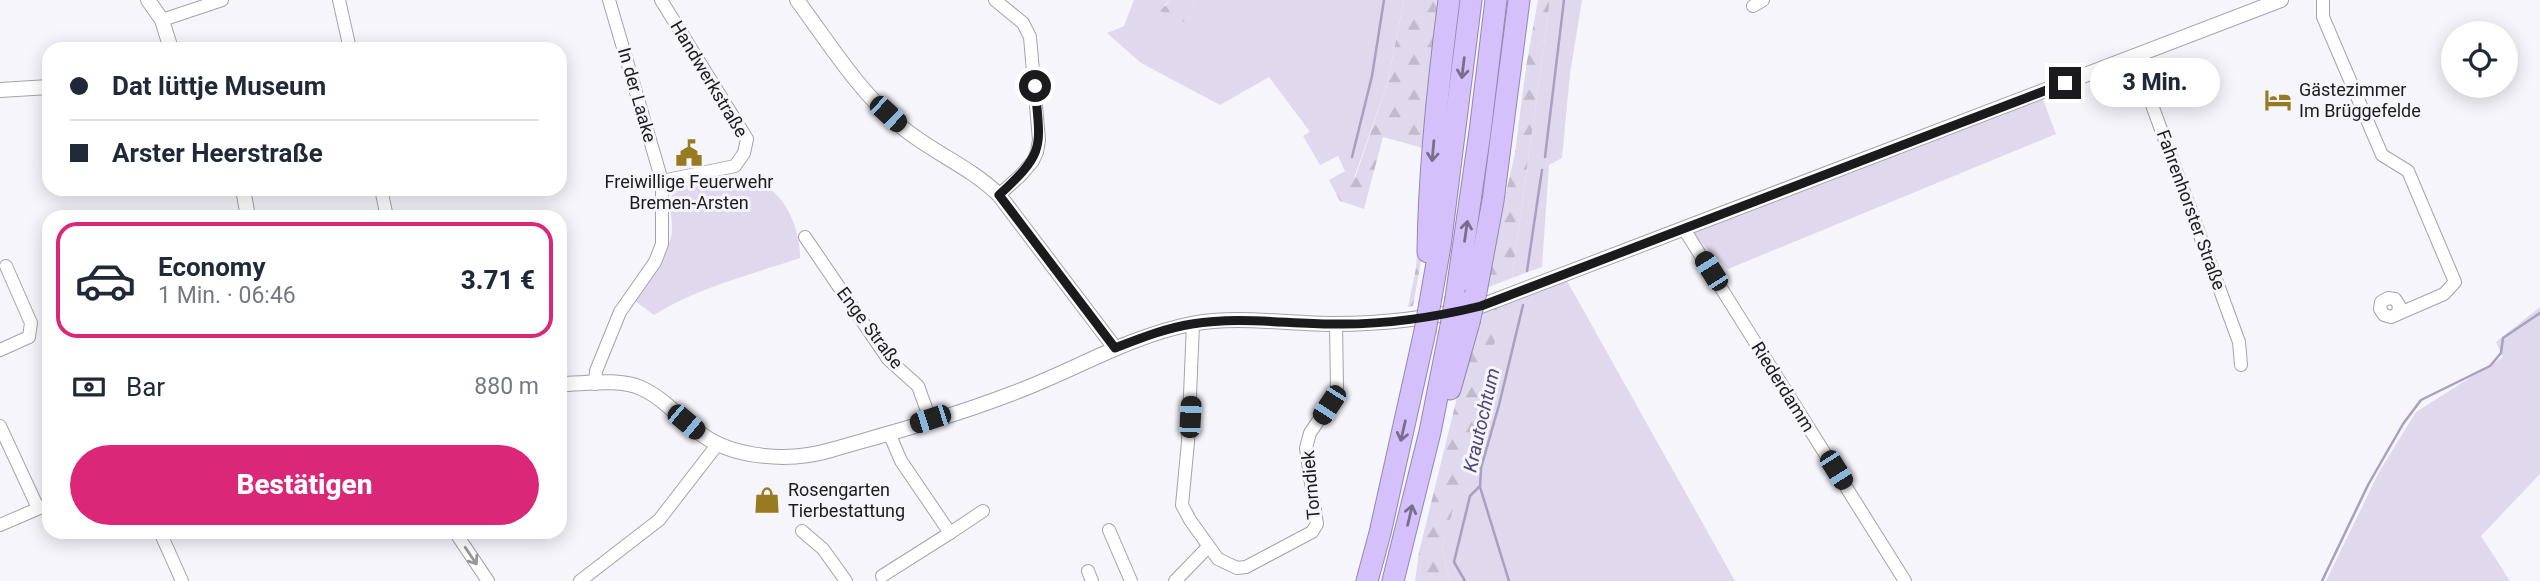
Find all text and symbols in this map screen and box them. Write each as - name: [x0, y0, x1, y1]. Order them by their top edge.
- street label: Handwerkstraße: [666, 17, 752, 141]
- map controls: [2441, 21, 2518, 98]
- button: locate: [2441, 21, 2518, 98]
- street label: In der Laake: [614, 45, 661, 145]
- one-way arrow: [1457, 56, 1470, 79]
- callout: 3 Min.: [2090, 58, 2219, 108]
- route end: [2049, 67, 2081, 99]
- text: 3 Min.: [2122, 69, 2188, 96]
- route start: [1019, 70, 1051, 102]
- text: Dat lüttje Museum: [112, 71, 326, 101]
- place label: Gästezimmer Im Brüggefelde: [2299, 79, 2421, 121]
- hotel icon: Gästezimmer Im Brüggefelde: [2263, 85, 2293, 115]
- car: [866, 92, 911, 136]
- street label: Fahrenhorster Straße: [2153, 127, 2230, 293]
- text: Arster Heerstraße: [112, 138, 323, 168]
- public building icon: Freiwillige Feuerwehr Bremen-Arsten: [674, 138, 704, 168]
- one-way arrow: [1426, 139, 1439, 162]
- place label: Freiwillige Feuerwehr Bremen-Arsten: [605, 171, 773, 213]
- one-way arrow: [1460, 220, 1473, 243]
- car: [1691, 248, 1732, 294]
- icon: car: [74, 249, 137, 312]
- text: Economy: [158, 252, 265, 282]
- text: 3.71 €: [461, 265, 535, 295]
- text: 1 Min. · 06:46: [158, 282, 296, 309]
- street label: Enge Straße: [833, 283, 908, 373]
- street label: Riederdamm: [1747, 338, 1819, 436]
- water label: Krautochtum: [1458, 366, 1505, 474]
- icon: cash: [70, 368, 108, 406]
- text: Bar: [126, 372, 165, 402]
- text: 880 m: [474, 373, 539, 400]
- car: [1309, 382, 1350, 428]
- car: [1179, 395, 1202, 439]
- car: [664, 400, 709, 444]
- car: [907, 403, 954, 435]
- one-way arrow: [1395, 419, 1409, 442]
- button: Bestätigen: [70, 445, 539, 525]
- car: [1816, 447, 1857, 493]
- street label: Torndiek: [1297, 449, 1324, 521]
- place label: Rosengarten Tierbestattung: [788, 479, 905, 521]
- shop icon: Rosengarten Tierbestattung: [752, 485, 782, 515]
- one-way arrow: [1404, 504, 1417, 527]
- one-way arrow: [464, 546, 478, 566]

